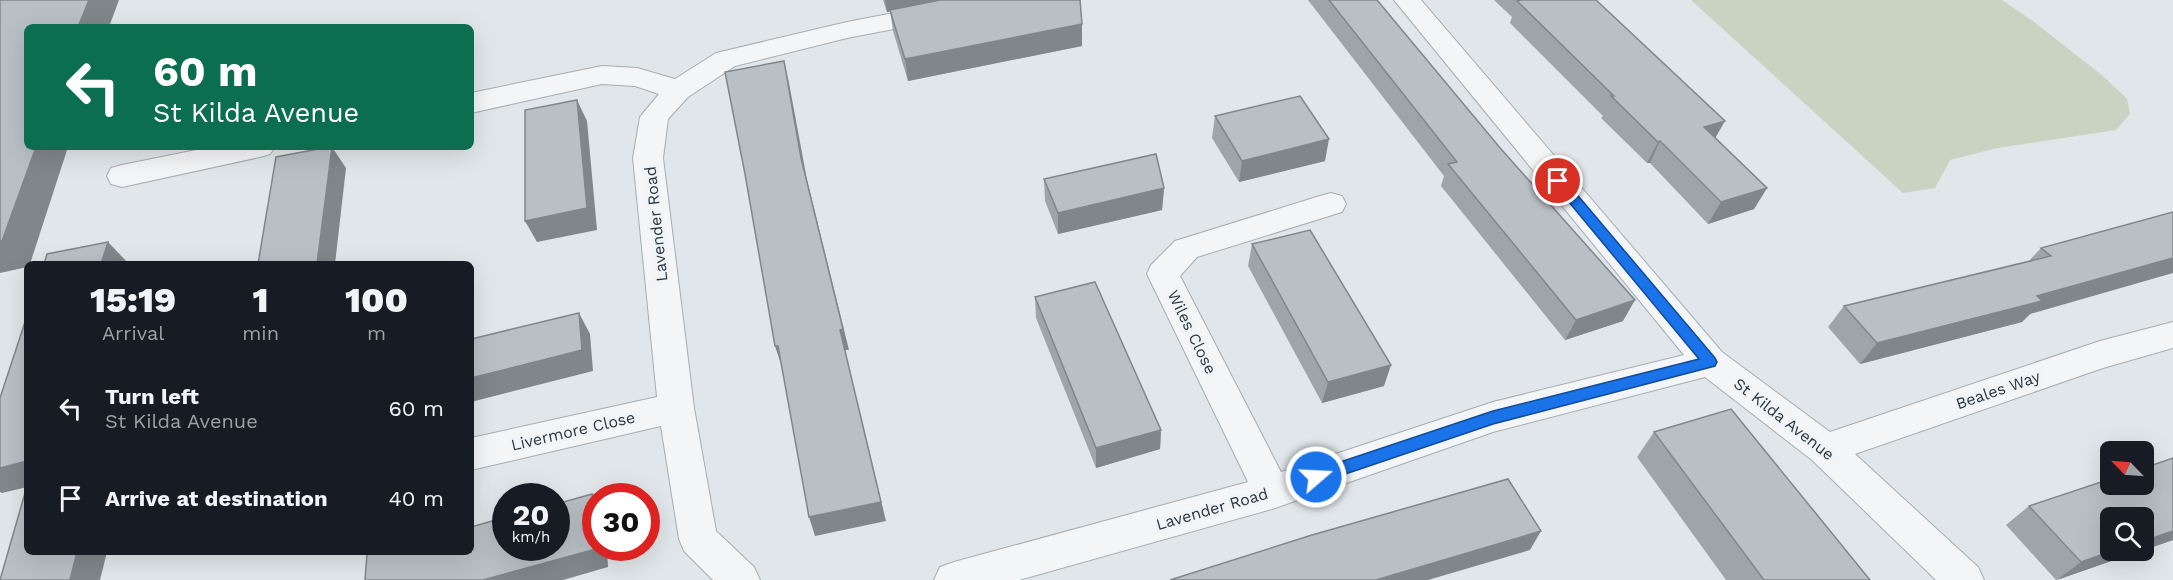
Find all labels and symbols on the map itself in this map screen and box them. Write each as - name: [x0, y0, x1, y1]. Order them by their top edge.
- pin: [1532, 155, 1583, 206]
- street label: Lavender Road: [641, 165, 671, 283]
- street label: Wiles Close: [1164, 287, 1220, 377]
- street label: Beales Way: [1953, 366, 2043, 413]
- street label: St Kilda Avenue: [1730, 374, 1838, 464]
- street label: Livermore Close: [509, 407, 637, 455]
- north arrow: [2100, 441, 2154, 495]
- position arrow: [1284, 445, 1348, 509]
- speed limit sign: 30: [582, 483, 660, 561]
- street label: Lavender Road: [1154, 484, 1270, 534]

